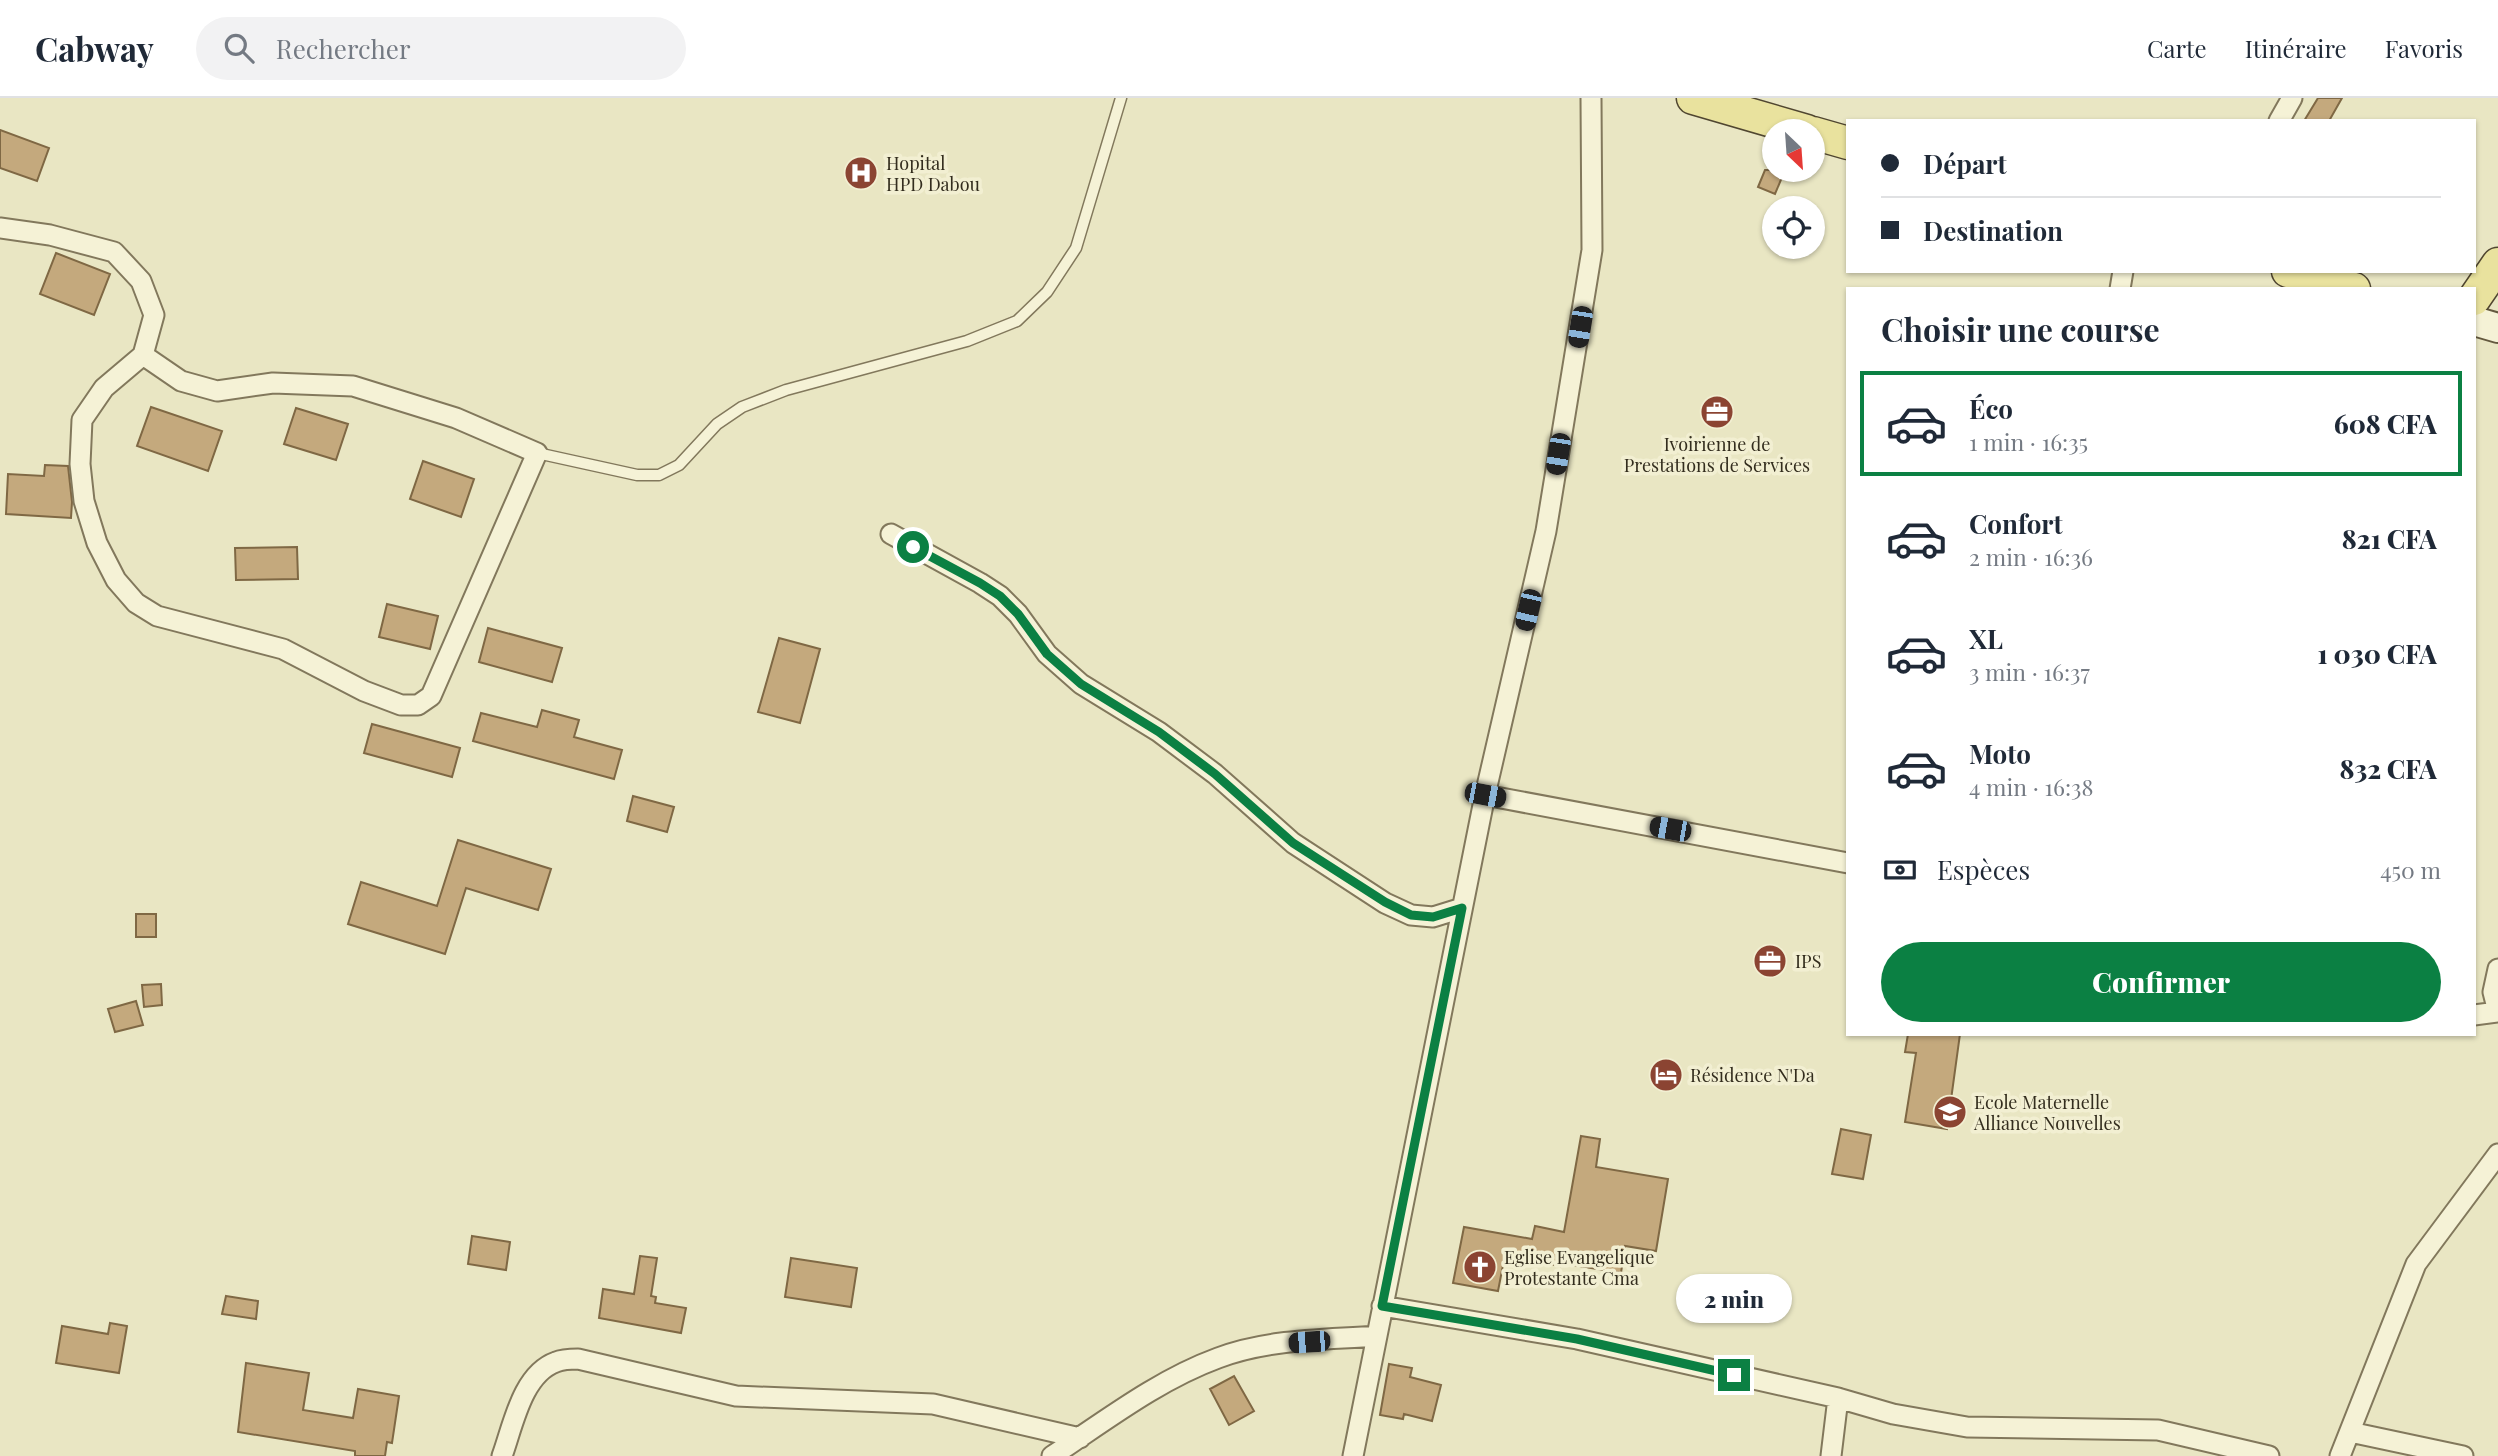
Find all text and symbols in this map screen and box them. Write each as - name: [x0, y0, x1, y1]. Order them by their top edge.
- search box: [196, 17, 686, 80]
- text: Cabway: [35, 26, 154, 70]
- icon: search: [220, 29, 258, 67]
- text: Rechercher: [276, 31, 411, 66]
- text: Carte: [2147, 32, 2207, 64]
- text: Itinéraire: [2245, 32, 2347, 64]
- text: Favoris: [2385, 32, 2463, 64]
- north arrow: [1762, 119, 1825, 182]
- map controls: [1762, 119, 1825, 259]
- text: Départ: [1923, 146, 2007, 181]
- place label: Hopital HPD Dabou: [886, 151, 981, 196]
- hospital icon: Hopital HPD Dabou: [842, 154, 880, 192]
- button: locate: [1762, 196, 1825, 259]
- text: Destination: [1923, 213, 2063, 248]
- car: [1567, 305, 1594, 349]
- text: Choisir une course: [1881, 307, 2160, 350]
- text: Éco: [1969, 391, 2013, 426]
- icon: car: [1885, 392, 1948, 455]
- office icon: Ivoirienne de Prestations de Services: [1698, 393, 1736, 431]
- text: 608 CFA: [2334, 406, 2437, 441]
- text: 1 min · 16:35: [1969, 426, 2088, 457]
- car: [1545, 432, 1572, 476]
- place label: Ivoirienne de Prestations de Services: [1624, 432, 1810, 477]
- text: Confort: [1969, 506, 2063, 541]
- icon: car: [1885, 507, 1948, 570]
- text: 821 CFA: [2342, 521, 2437, 556]
- route start: [897, 531, 929, 563]
- text: 2 min · 16:36: [1969, 541, 2093, 572]
- car: [1514, 587, 1543, 633]
- text: XL: [1969, 621, 2003, 656]
- icon: car: [1885, 622, 1948, 685]
- text: 1 030 CFA: [2317, 636, 2437, 671]
- text: 3 min · 16:37: [1969, 656, 2090, 687]
- text: Moto: [1969, 736, 2031, 771]
- icon: car: [1885, 737, 1948, 800]
- text: 832 CFA: [2340, 751, 2437, 786]
- text: 4 min · 16:38: [1969, 771, 2093, 802]
- car: [1463, 781, 1508, 809]
- car: [1648, 815, 1693, 843]
- icon: cash: [1881, 851, 1919, 889]
- text: Espèces: [1937, 852, 2030, 887]
- text: 450 m: [2380, 854, 2441, 885]
- office icon: IPS: [1751, 942, 1789, 980]
- button: Confirmer: [1881, 942, 2441, 1022]
- place label: IPS: [1795, 949, 1821, 973]
- hotel icon: Résidence N'Da: [1647, 1056, 1685, 1094]
- place label: Résidence N'Da: [1690, 1063, 1815, 1087]
- place label: Ecole Maternelle Alliance Nouvelles: [1973, 1090, 2121, 1135]
- school or university icon: Ecole Maternelle Alliance Nouvelles: [1931, 1093, 1969, 1131]
- place label: Eglise Evangelique Protestante Cma: [1504, 1245, 1654, 1290]
- church icon: Eglise Evangelique Protestante Cma: [1461, 1248, 1499, 1286]
- callout: 2 min: [1676, 1274, 1792, 1322]
- text: 2 min: [1704, 1283, 1764, 1314]
- car: [1288, 1330, 1331, 1354]
- route end: [1718, 1359, 1750, 1391]

